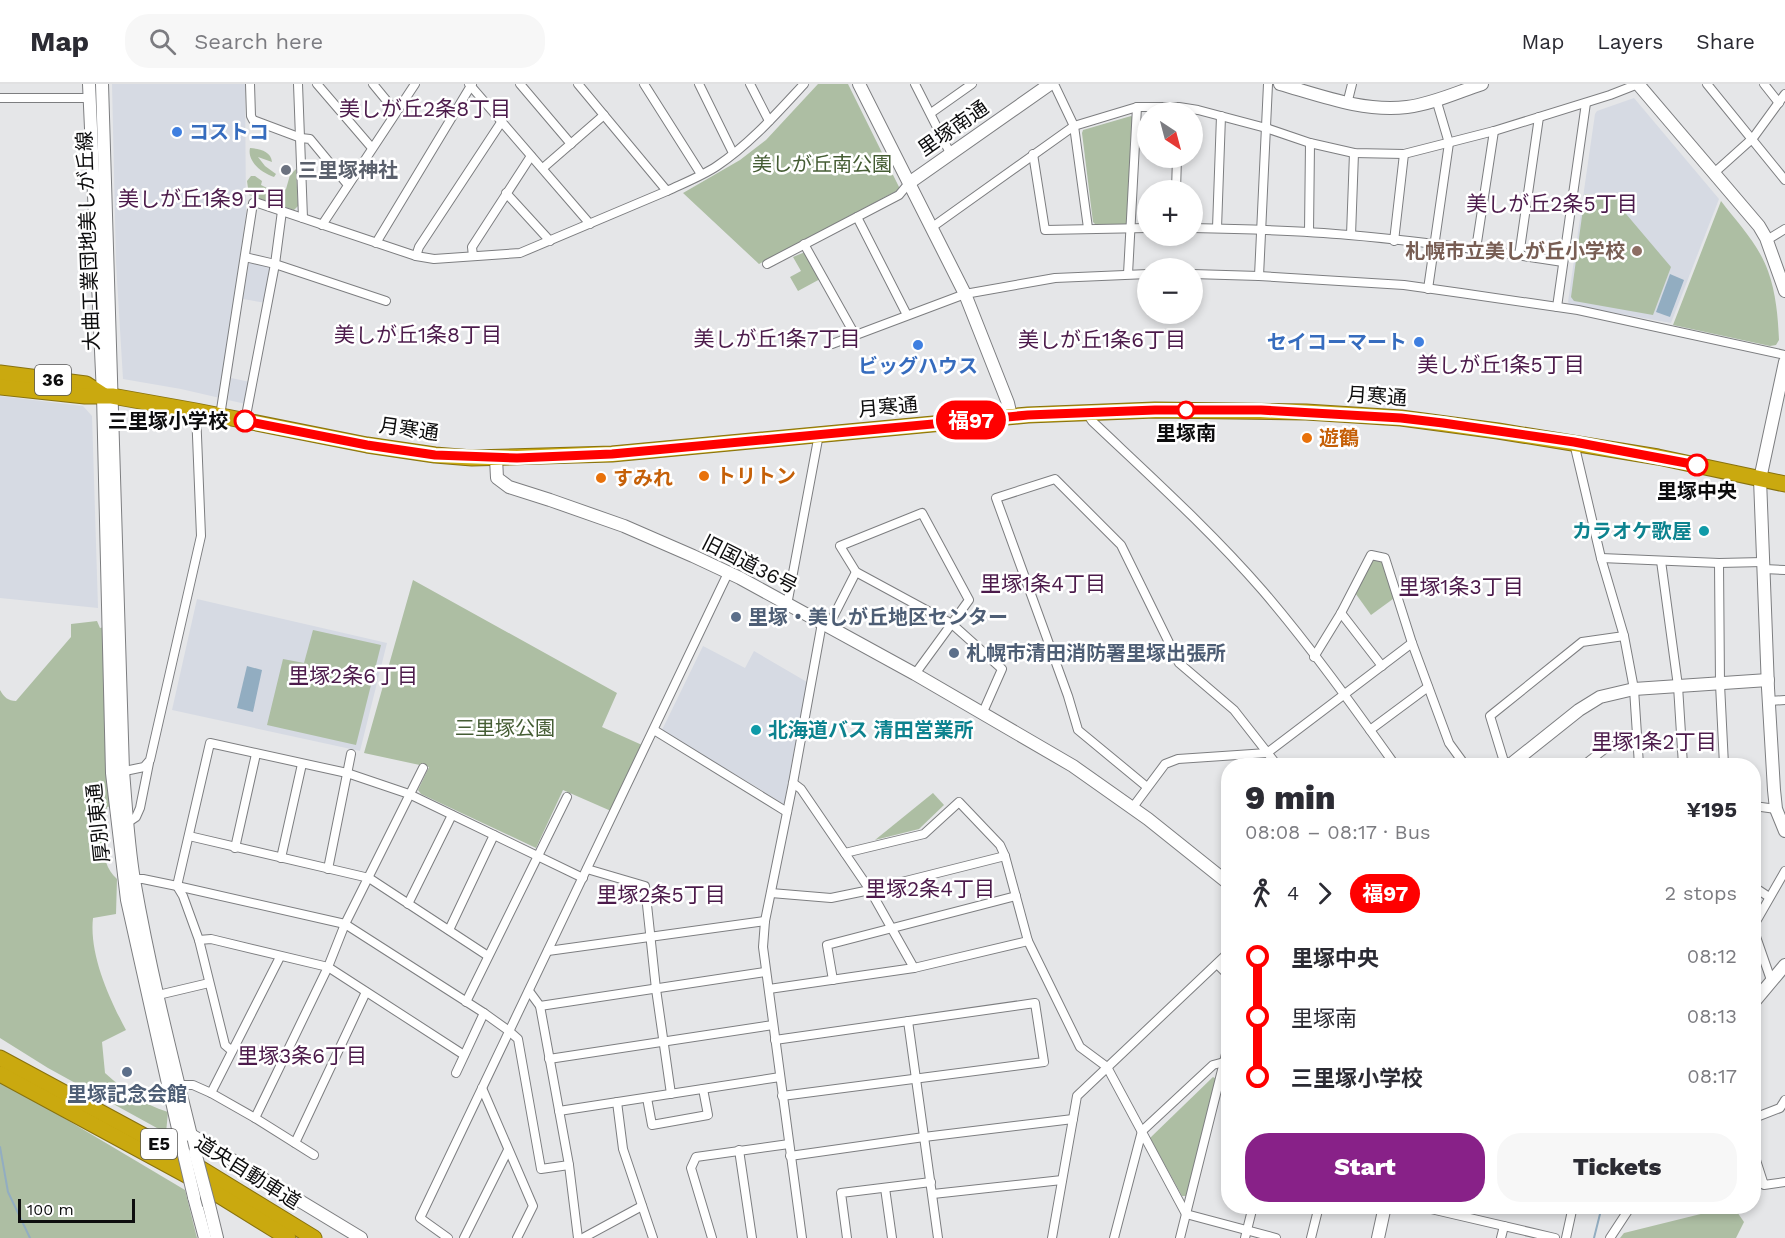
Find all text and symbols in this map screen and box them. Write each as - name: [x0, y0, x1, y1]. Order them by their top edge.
- search box: [125, 14, 545, 68]
- text: Map: [30, 25, 89, 58]
- icon: search: [146, 25, 179, 58]
- text: Search here: [194, 29, 323, 54]
- text: Map: [1521, 29, 1564, 54]
- text: Layers: [1597, 29, 1663, 54]
- text: Share: [1696, 29, 1755, 54]
- street label: 里塚南通: [913, 95, 993, 161]
- district label: 美しが丘2条8丁目: [339, 96, 511, 121]
- north arrow: [1137, 102, 1203, 168]
- map controls: [1137, 102, 1203, 324]
- place label: コストコ: [189, 120, 269, 144]
- marker: コストコ: [170, 125, 184, 139]
- street label: 大曲工業団地美しが丘線: [72, 131, 104, 351]
- park label: 美しが丘南公園: [752, 152, 892, 176]
- place label: 三里塚神社: [298, 158, 398, 182]
- marker: 三里塚神社: [279, 163, 293, 177]
- button: +: [1137, 180, 1203, 246]
- district label: 美しが丘1条9丁目: [118, 186, 286, 211]
- district label: 美しが丘2条5丁目: [1466, 191, 1638, 216]
- place label: 札幌市立美しが丘小学校: [1405, 239, 1625, 263]
- marker: 札幌市立美しが丘小学校: [1630, 244, 1644, 258]
- button: −: [1137, 258, 1203, 324]
- district label: 美しが丘1条8丁目: [334, 322, 502, 347]
- district label: 美しが丘1条7丁目: [694, 326, 860, 351]
- district label: 美しが丘1条6丁目: [1018, 327, 1186, 352]
- place label: セイコーマート: [1267, 330, 1407, 354]
- marker: セイコーマート: [1412, 335, 1426, 349]
- marker: ビッグハウス: [911, 338, 925, 352]
- district label: 美しが丘1条5丁目: [1417, 352, 1585, 377]
- place label: ビッグハウス: [858, 354, 978, 378]
- road number: 36: [35, 365, 71, 395]
- street label: 月寒通: [1346, 382, 1408, 410]
- street label: 月寒通: [857, 392, 919, 422]
- line badge: 福97: [936, 400, 1006, 440]
- marker: 里塚南: [1177, 401, 1195, 419]
- text: 福97: [948, 408, 994, 433]
- place label: 三里塚小学校: [108, 409, 228, 433]
- marker: 三里塚小学校: [234, 410, 256, 432]
- street label: 月寒通: [378, 413, 440, 445]
- place label: 里塚南: [1156, 421, 1216, 445]
- place label: 遊鶴: [1319, 426, 1359, 450]
- marker: 遊鶴: [1300, 431, 1314, 445]
- marker: 里塚中央: [1686, 454, 1708, 476]
- place label: トリトン: [716, 464, 796, 488]
- place label: すみれ: [613, 466, 673, 490]
- marker: トリトン: [697, 469, 711, 483]
- marker: すみれ: [594, 471, 608, 485]
- place label: 里塚中央: [1657, 479, 1737, 503]
- place label: カラオケ歌屋: [1572, 519, 1692, 543]
- marker: カラオケ歌屋: [1697, 524, 1711, 538]
- street label: 旧国道36号: [698, 530, 802, 598]
- district label: 里塚1条4丁目: [980, 571, 1106, 596]
- district label: 里塚1条3丁目: [1398, 574, 1524, 599]
- place label: 里塚・美しが丘地区センター: [748, 605, 1008, 629]
- marker: 里塚・美しが丘地区センター: [729, 610, 743, 624]
- place label: 札幌市清田消防署里塚出張所: [966, 641, 1226, 665]
- marker: 札幌市清田消防署里塚出張所: [947, 646, 961, 660]
- district label: 里塚2条6丁目: [288, 663, 418, 688]
- park label: 三里塚公園: [455, 716, 555, 740]
- place label: 北海道バス 清田営業所: [768, 718, 974, 742]
- marker: 北海道バス 清田営業所: [749, 723, 763, 737]
- district label: 里塚1条2丁目: [1591, 729, 1717, 754]
- text: 9 min: [1245, 778, 1335, 817]
- street label: 厚別東通: [82, 782, 114, 864]
- text: ¥195: [1687, 797, 1737, 822]
- text: 08:08 – 08:17 · Bus: [1245, 820, 1431, 844]
- district label: 里塚2条4丁目: [865, 876, 995, 901]
- icon: walk: [1245, 877, 1278, 910]
- icon: forward: [1308, 877, 1341, 910]
- text: 4: [1287, 881, 1299, 905]
- text: 福97: [1362, 881, 1408, 906]
- text: 2 stops: [1665, 881, 1737, 905]
- district label: 里塚2条5丁目: [596, 882, 726, 907]
- text: 08:12: [1687, 944, 1737, 968]
- text: 里塚中央: [1291, 946, 1379, 971]
- text: 08:13: [1687, 1004, 1737, 1028]
- text: 里塚南: [1291, 1006, 1357, 1031]
- district label: 里塚3条6丁目: [237, 1043, 367, 1068]
- text: 08:17: [1687, 1064, 1737, 1088]
- marker: 里塚記念会館: [120, 1065, 134, 1079]
- text: 三里塚小学校: [1291, 1066, 1423, 1091]
- place label: 里塚記念会館: [67, 1082, 187, 1106]
- road number: E5: [141, 1129, 177, 1159]
- street label: 道央自動車道: [191, 1130, 305, 1214]
- button: Start: [1245, 1133, 1485, 1202]
- button: Tickets: [1497, 1133, 1737, 1202]
- scale bar: [18, 1196, 135, 1224]
- text: 100 m: [27, 1200, 74, 1219]

